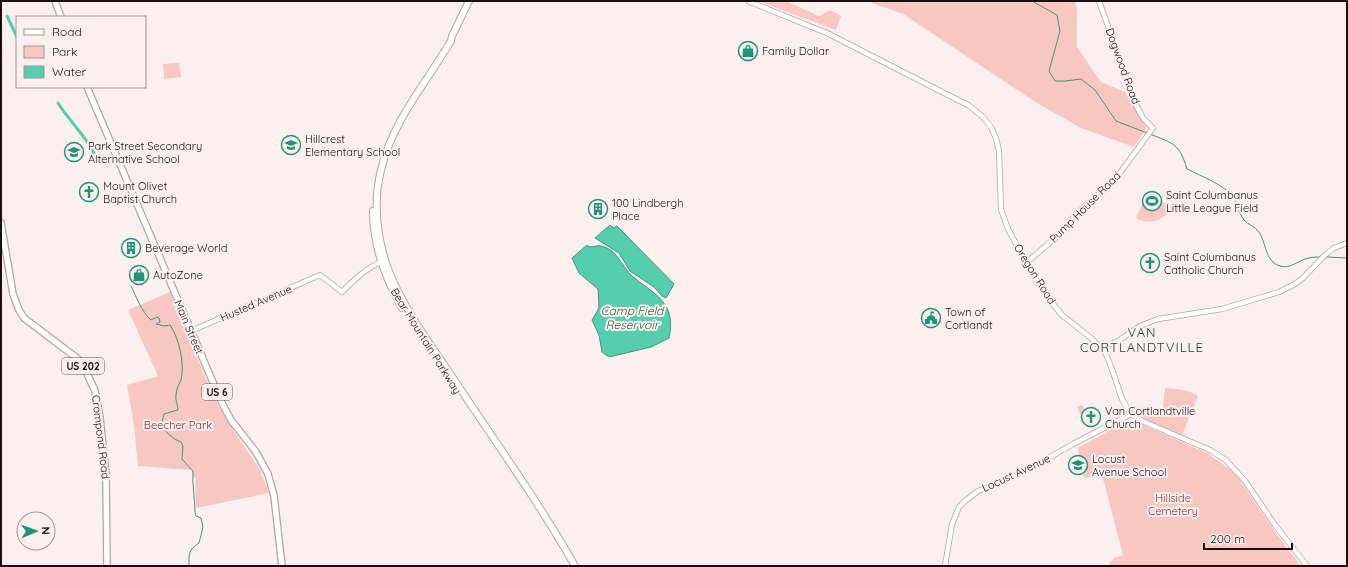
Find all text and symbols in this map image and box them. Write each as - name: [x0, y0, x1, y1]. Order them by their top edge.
- legend: [16, 16, 146, 88]
- text: Road: [52, 24, 82, 39]
- street label: Dogwood Road: [1103, 26, 1143, 106]
- shop icon: Family Dollar: [737, 40, 759, 62]
- text: Park: [52, 44, 77, 59]
- place label: Family Dollar: [762, 44, 830, 58]
- text: Water: [52, 64, 87, 79]
- place label: Hillcrest Elementary School: [305, 132, 400, 159]
- school or university icon: Hillcrest Elementary School: [280, 134, 302, 156]
- place label: Park Street Secondary Alternative School: [88, 139, 202, 166]
- school or university icon: Park Street Secondary Alternative School: [63, 141, 85, 163]
- street label: Pump House Road: [1046, 168, 1124, 246]
- place label: Mount Olivet Baptist Church: [103, 179, 177, 206]
- church icon: Mount Olivet Baptist Church: [78, 181, 100, 203]
- place label: Saint Columbanus Little League Field: [1166, 188, 1258, 215]
- sports icon: Saint Columbanus Little League Field: [1141, 190, 1163, 212]
- place label: 100 Lindbergh Place: [612, 196, 683, 223]
- building icon: 100 Lindbergh Place: [587, 198, 609, 220]
- building icon: Beverage World: [120, 237, 142, 259]
- place label: Beverage World: [145, 241, 227, 255]
- street label: Oregon Road: [1011, 241, 1059, 307]
- place label: Saint Columbanus Catholic Church: [1164, 250, 1256, 277]
- church icon: Saint Columbanus Catholic Church: [1139, 252, 1161, 274]
- shop icon: AutoZone: [128, 264, 150, 286]
- place label: AutoZone: [153, 268, 203, 282]
- street label: Husted Avenue: [218, 282, 294, 324]
- street label: Bear Mountain Parkway: [388, 285, 464, 397]
- street label: Main Street: [171, 298, 207, 356]
- water label: Camp Field Reservoir: [601, 303, 665, 332]
- place label: Town of Cortlandt: [945, 305, 993, 332]
- public building icon: Town of Cortlandt: [920, 307, 942, 329]
- district label: VAN CORTLANDTVILLE: [1080, 324, 1204, 355]
- road number: US 202: [62, 358, 104, 374]
- road number: US 6: [202, 384, 232, 400]
- street label: Crompond Road: [89, 394, 113, 480]
- place label: Van Cortlandtville Church: [1105, 404, 1195, 431]
- church icon: Van Cortlandtville Church: [1080, 406, 1102, 428]
- park label: Beecher Park: [144, 418, 212, 432]
- street label: Locust Avenue: [980, 451, 1052, 495]
- place label: Locust Avenue School: [1092, 452, 1167, 479]
- school or university icon: Locust Avenue School: [1067, 454, 1089, 476]
- park label: Hillside Cemetery: [1148, 491, 1198, 518]
- north arrow: [16, 511, 56, 551]
- scale bar: [1204, 525, 1292, 551]
- text: N: [39, 526, 53, 535]
- text: 200 m: [1210, 531, 1245, 546]

